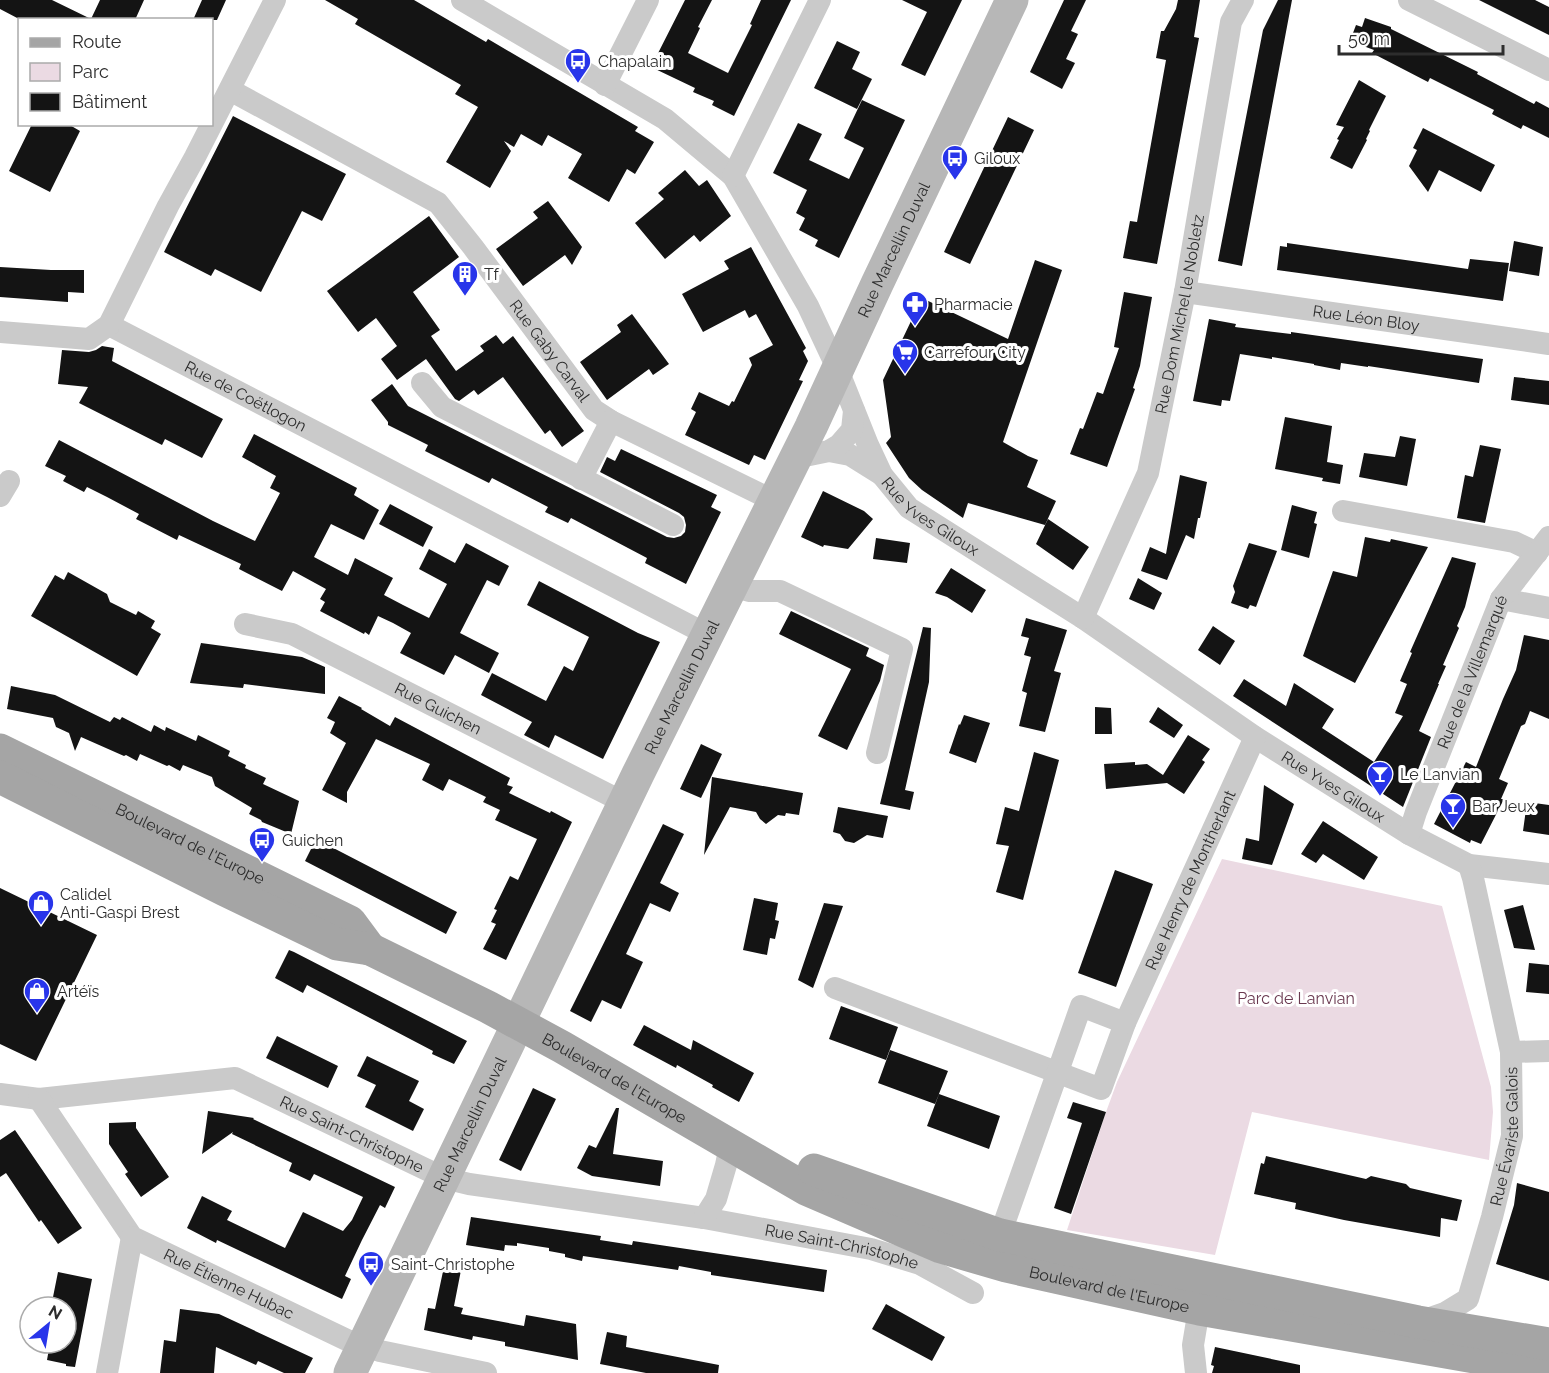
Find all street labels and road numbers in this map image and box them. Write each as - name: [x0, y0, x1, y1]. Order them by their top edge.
- street label: Rue Marcellin Duval: [853, 178, 934, 320]
- street label: Rue Dom Michel le Nobletz: [1151, 213, 1208, 415]
- street label: Rue Gaby Carval: [506, 296, 594, 406]
- street label: Rue Léon Bloy: [1311, 301, 1421, 335]
- street label: Rue de Coëtlogon: [182, 356, 310, 435]
- street label: Rue Yves Giloux: [878, 473, 982, 559]
- street label: Rue de la Villemarqué: [1433, 592, 1511, 751]
- street label: Rue Marcellin Duval: [640, 616, 723, 757]
- street label: Rue Guichen: [392, 678, 485, 738]
- street label: Rue Yves Giloux: [1278, 747, 1389, 826]
- street label: Rue Henry de Montherlant: [1141, 786, 1239, 973]
- street label: Boulevard de l'Europe: [113, 799, 268, 888]
- street label: Boulevard de l'Europe: [539, 1029, 690, 1127]
- street label: Rue Marcellin Duval: [429, 1053, 510, 1195]
- street label: Rue Évariste Galois: [1486, 1066, 1522, 1208]
- street label: Rue Saint-Christophe: [277, 1091, 427, 1176]
- street label: Rue Saint-Christophe: [763, 1220, 921, 1273]
- street label: Rue Étienne Hubac: [161, 1244, 297, 1323]
- street label: Boulevard de l'Europe: [1027, 1262, 1191, 1316]

